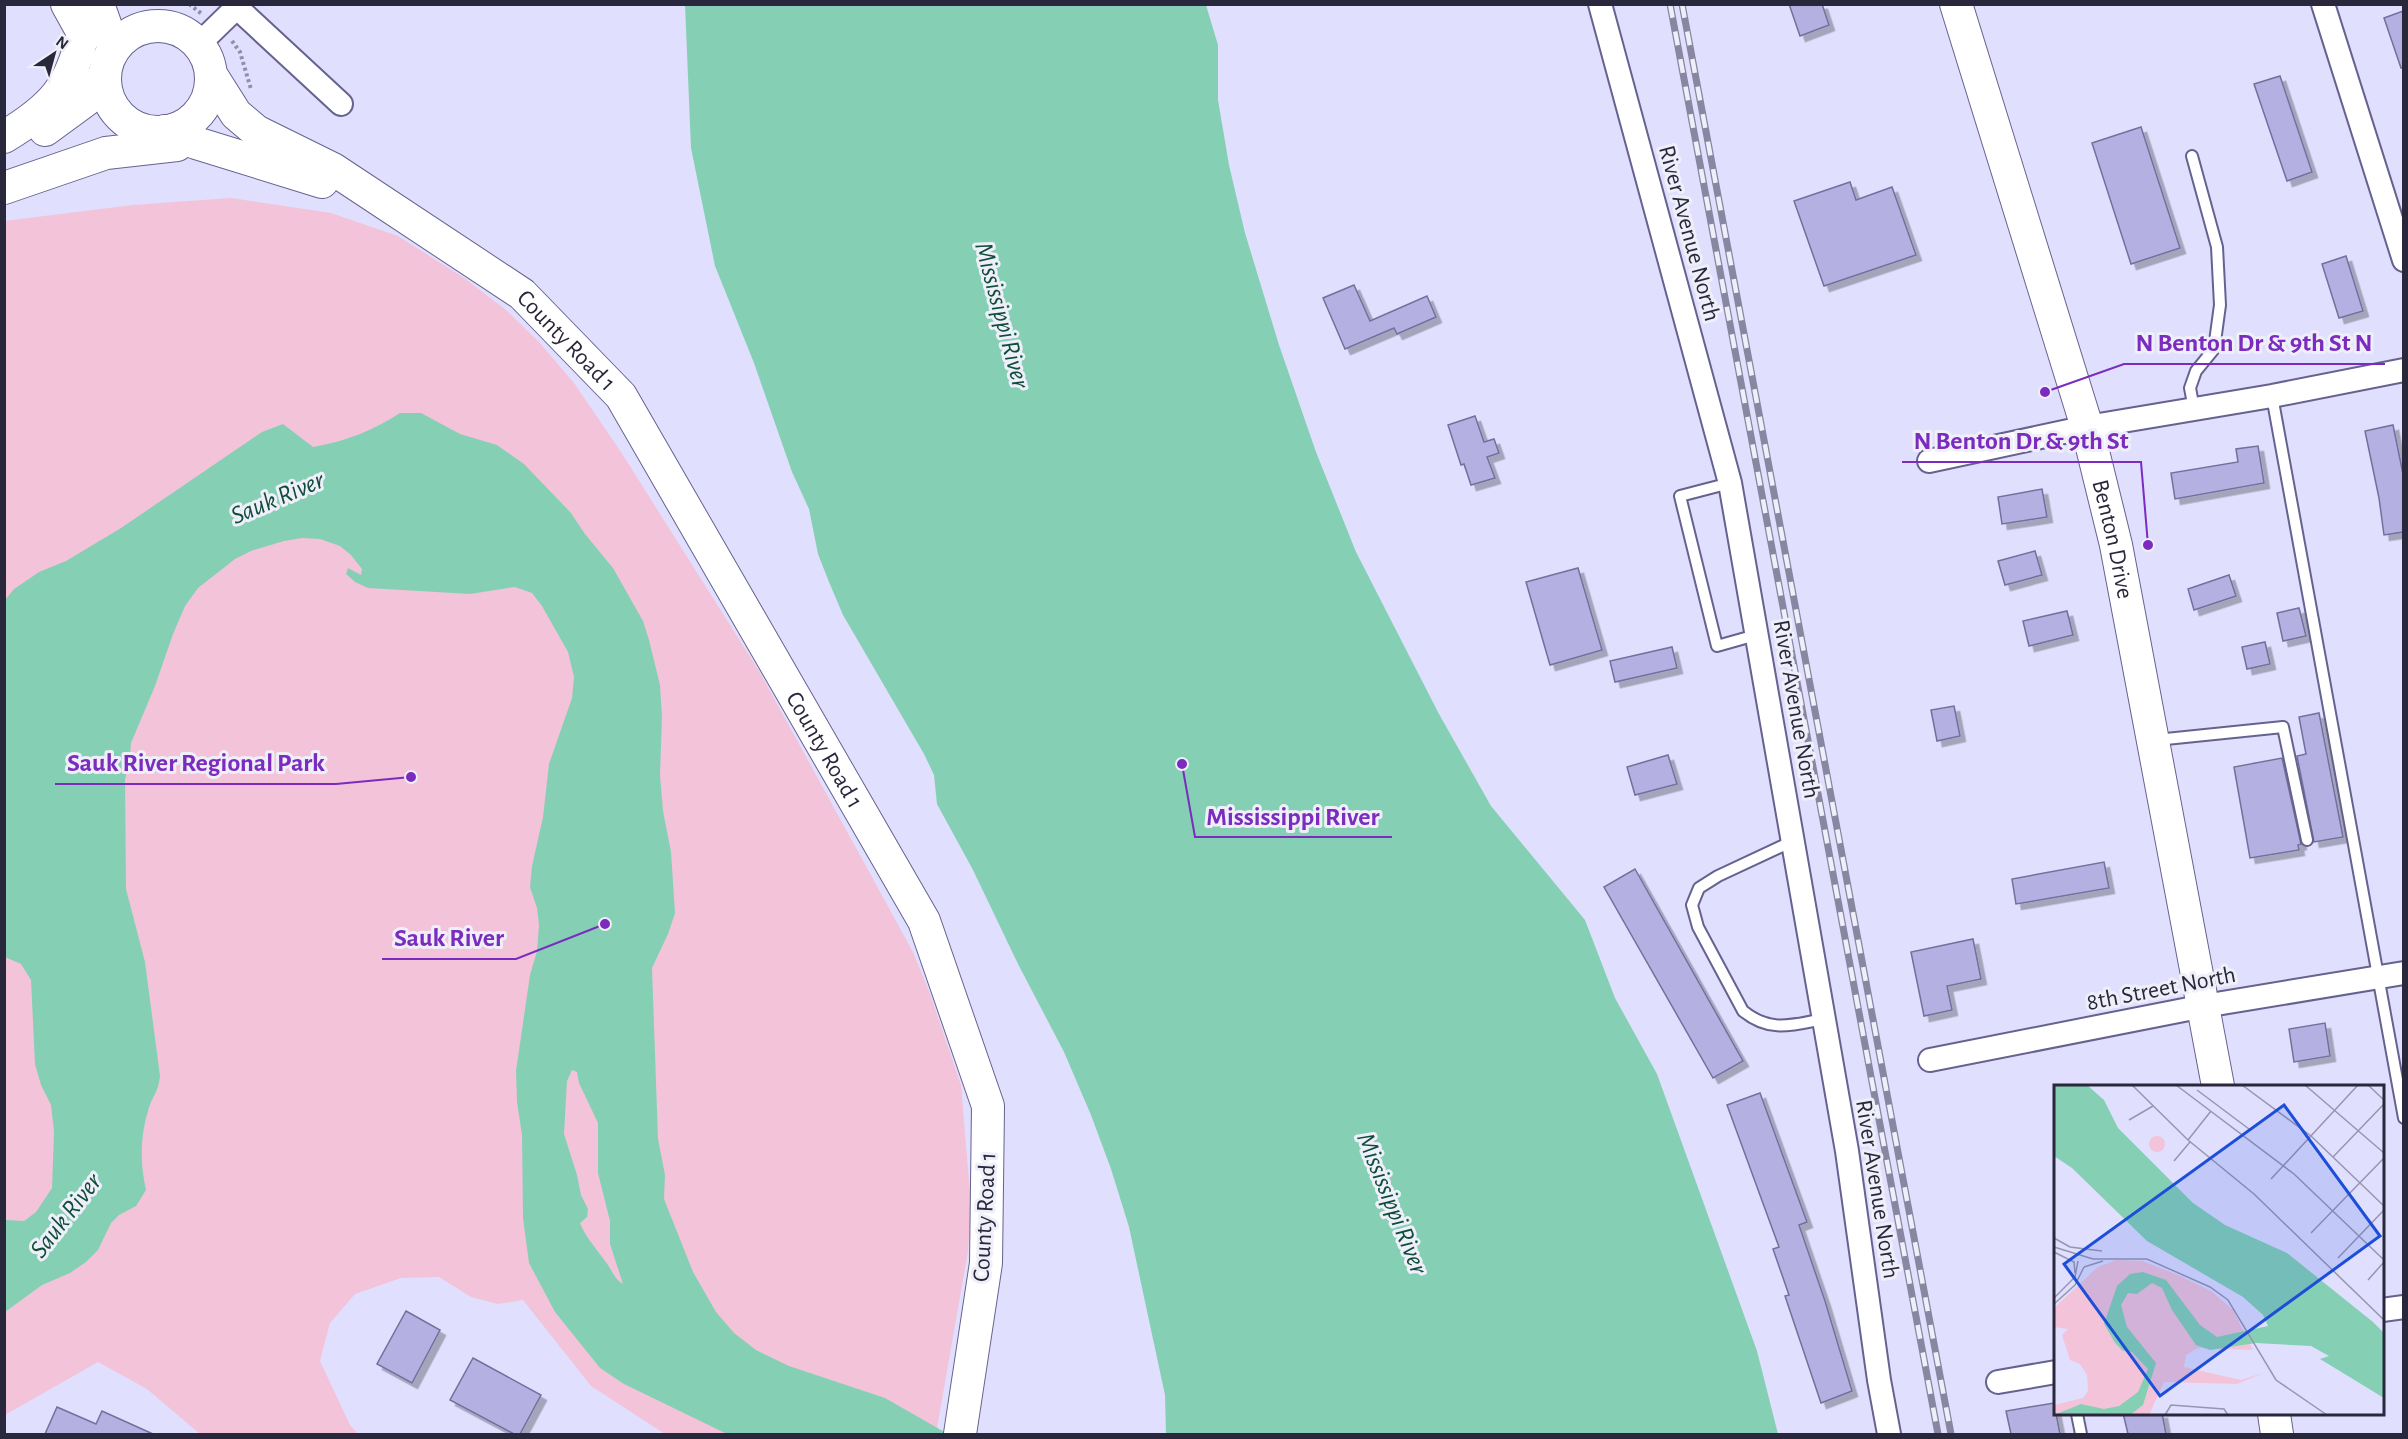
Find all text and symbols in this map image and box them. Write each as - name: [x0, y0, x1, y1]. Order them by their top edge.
- north arrow: [24, 24, 84, 84]
- text: N: [53, 33, 71, 52]
- street label: River Avenue North: [1654, 143, 1724, 324]
- water label: Mississippi River: [970, 240, 1034, 392]
- street label: County Road 1: [512, 286, 620, 396]
- callout: N Benton Dr & 9th St N: [2124, 320, 2385, 364]
- text: N Benton Dr & 9th St N: [2135, 330, 2373, 356]
- callout: N Benton Dr & 9th St: [1902, 418, 2141, 462]
- text: N Benton Dr & 9th St: [1913, 428, 2129, 454]
- water label: Sauk River: [227, 466, 329, 529]
- street label: Benton Drive: [2087, 477, 2137, 601]
- street label: River Avenue North: [1768, 618, 1824, 800]
- street label: County Road 1: [781, 688, 867, 812]
- callout: Sauk River Regional Park: [55, 740, 336, 784]
- text: Sauk River Regional Park: [67, 750, 325, 776]
- callout: Mississippi River: [1195, 793, 1392, 837]
- text: Mississippi River: [1206, 804, 1380, 830]
- callout: Sauk River: [382, 915, 516, 959]
- text: Sauk River: [394, 925, 504, 951]
- street label: 8th Street North: [2085, 963, 2238, 1015]
- inset map: [2054, 1085, 2384, 1415]
- street label: River Avenue North: [1851, 1098, 1903, 1280]
- water label: Mississippi River: [1352, 1129, 1433, 1279]
- street label: County Road 1: [970, 1152, 1000, 1283]
- water label: Sauk River: [25, 1168, 107, 1262]

